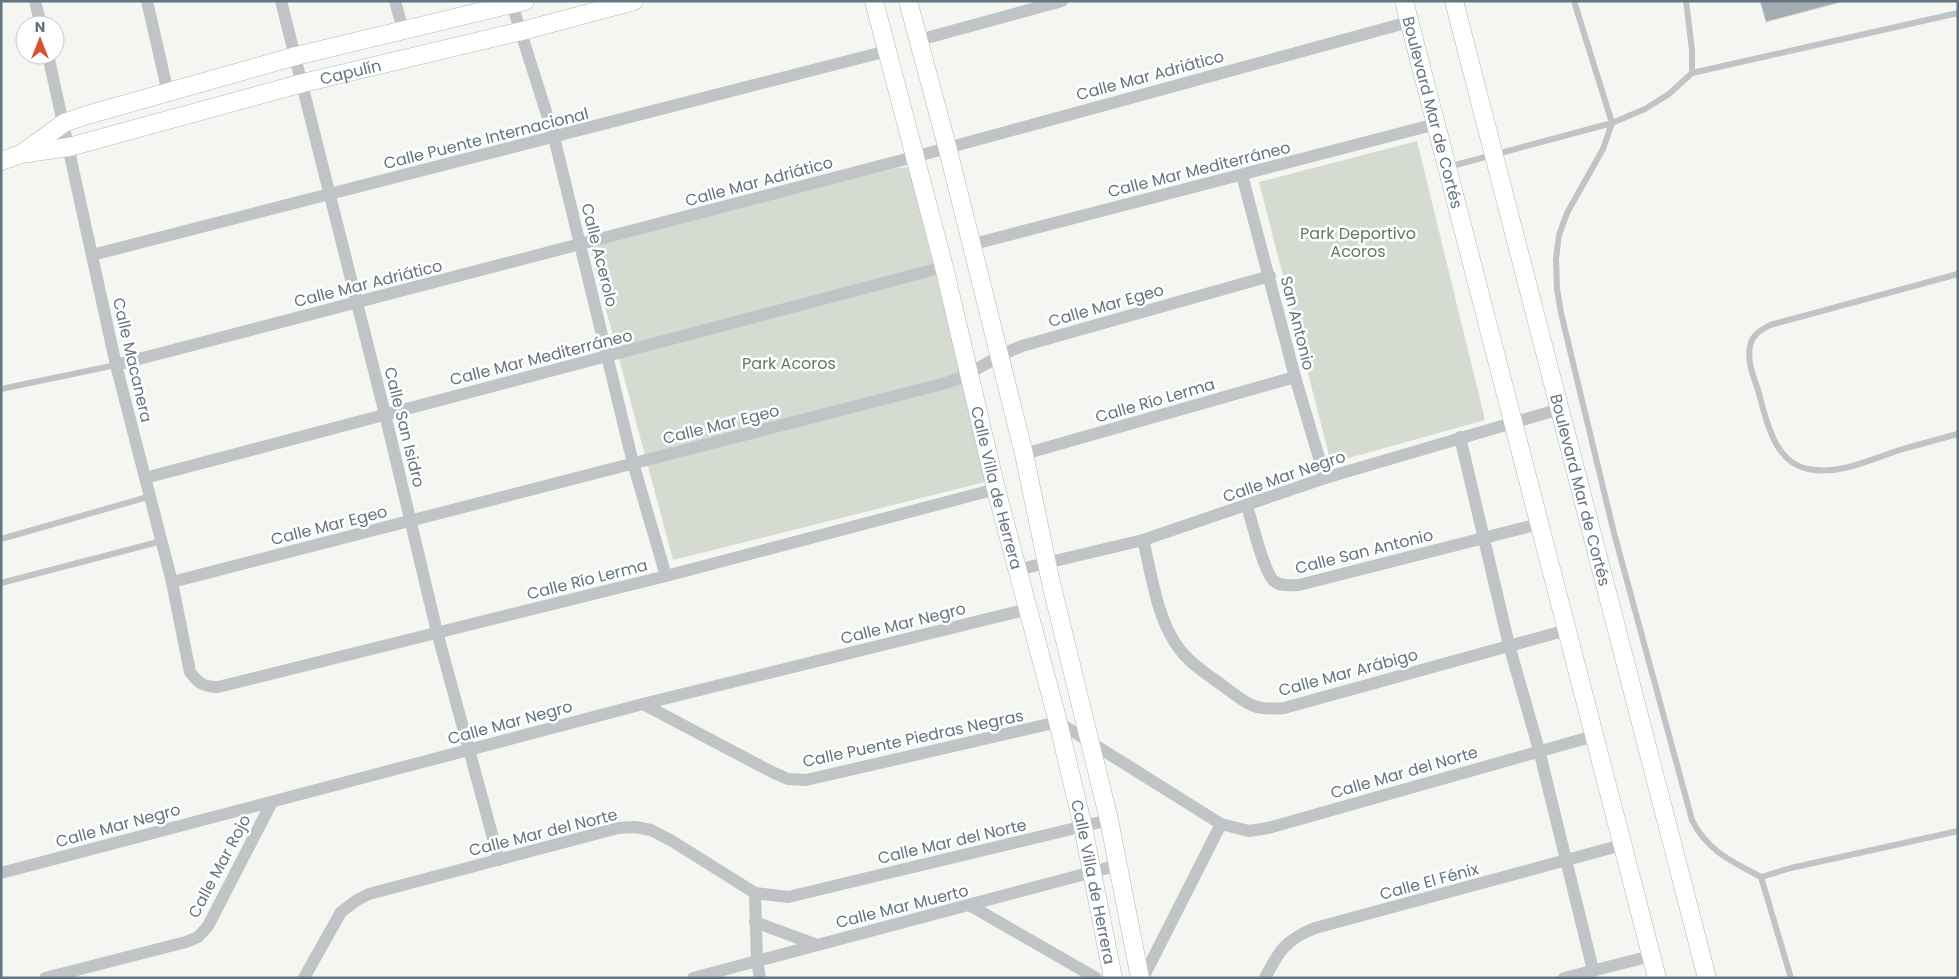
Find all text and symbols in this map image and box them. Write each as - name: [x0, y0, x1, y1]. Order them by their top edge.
- street label: Boulevard Mar de Cortés: [1396, 14, 1468, 211]
- north arrow: [15, 15, 65, 65]
- text: N: [35, 17, 45, 37]
- street label: Calle Mar Adriático: [1074, 45, 1227, 106]
- street label: Capulín: [317, 54, 384, 91]
- street label: Calle Puente Internacional: [381, 102, 591, 175]
- street label: Calle Mar Mediterráneo: [1105, 136, 1293, 203]
- street label: Calle Mar Adriático: [683, 151, 836, 212]
- street label: Calle Acerolo: [576, 201, 624, 309]
- park label: Park Deportivo Acoros: [1300, 222, 1416, 263]
- street label: Calle Mar Adriático: [292, 254, 445, 313]
- street label: San Antonio: [1275, 274, 1320, 373]
- street label: Calle Mar Egeo: [1046, 278, 1167, 333]
- street label: Calle Macanera: [107, 296, 158, 425]
- street label: Calle Mar Mediterráneo: [447, 324, 635, 391]
- park label: Park Acoros: [742, 352, 836, 375]
- street label: Calle San Isidro: [378, 365, 431, 490]
- street label: Calle Río Lerma: [1093, 372, 1218, 429]
- street label: Boulevard Mar de Cortés: [1544, 391, 1616, 589]
- street label: Calle Mar Egeo: [660, 399, 782, 450]
- street label: Calle Villa de Herrera: [965, 404, 1028, 572]
- street label: Calle Mar Negro: [1220, 445, 1349, 508]
- street label: Calle Mar Egeo: [268, 500, 390, 551]
- street label: Calle San Antonio: [1293, 523, 1436, 580]
- street label: Calle Río Lerma: [524, 553, 650, 606]
- street label: Calle Mar Negro: [838, 597, 968, 650]
- street label: Calle Mar Arábigo: [1276, 643, 1420, 702]
- street label: Calle Mar Negro: [445, 695, 575, 750]
- street label: Calle Puente Piedras Negras: [800, 704, 1026, 773]
- street label: Calle Mar del Norte: [1328, 740, 1481, 805]
- street label: Calle Villa de Herrera: [1065, 797, 1121, 966]
- street label: Calle Mar Negro: [53, 798, 183, 853]
- street label: Calle Mar del Norte: [466, 803, 620, 862]
- street label: Calle Mar Rojo: [182, 810, 256, 922]
- street label: Calle Mar del Norte: [875, 813, 1029, 870]
- street label: Calle El Fénix: [1377, 857, 1481, 906]
- street label: Calle Mar Muerto: [833, 879, 971, 934]

